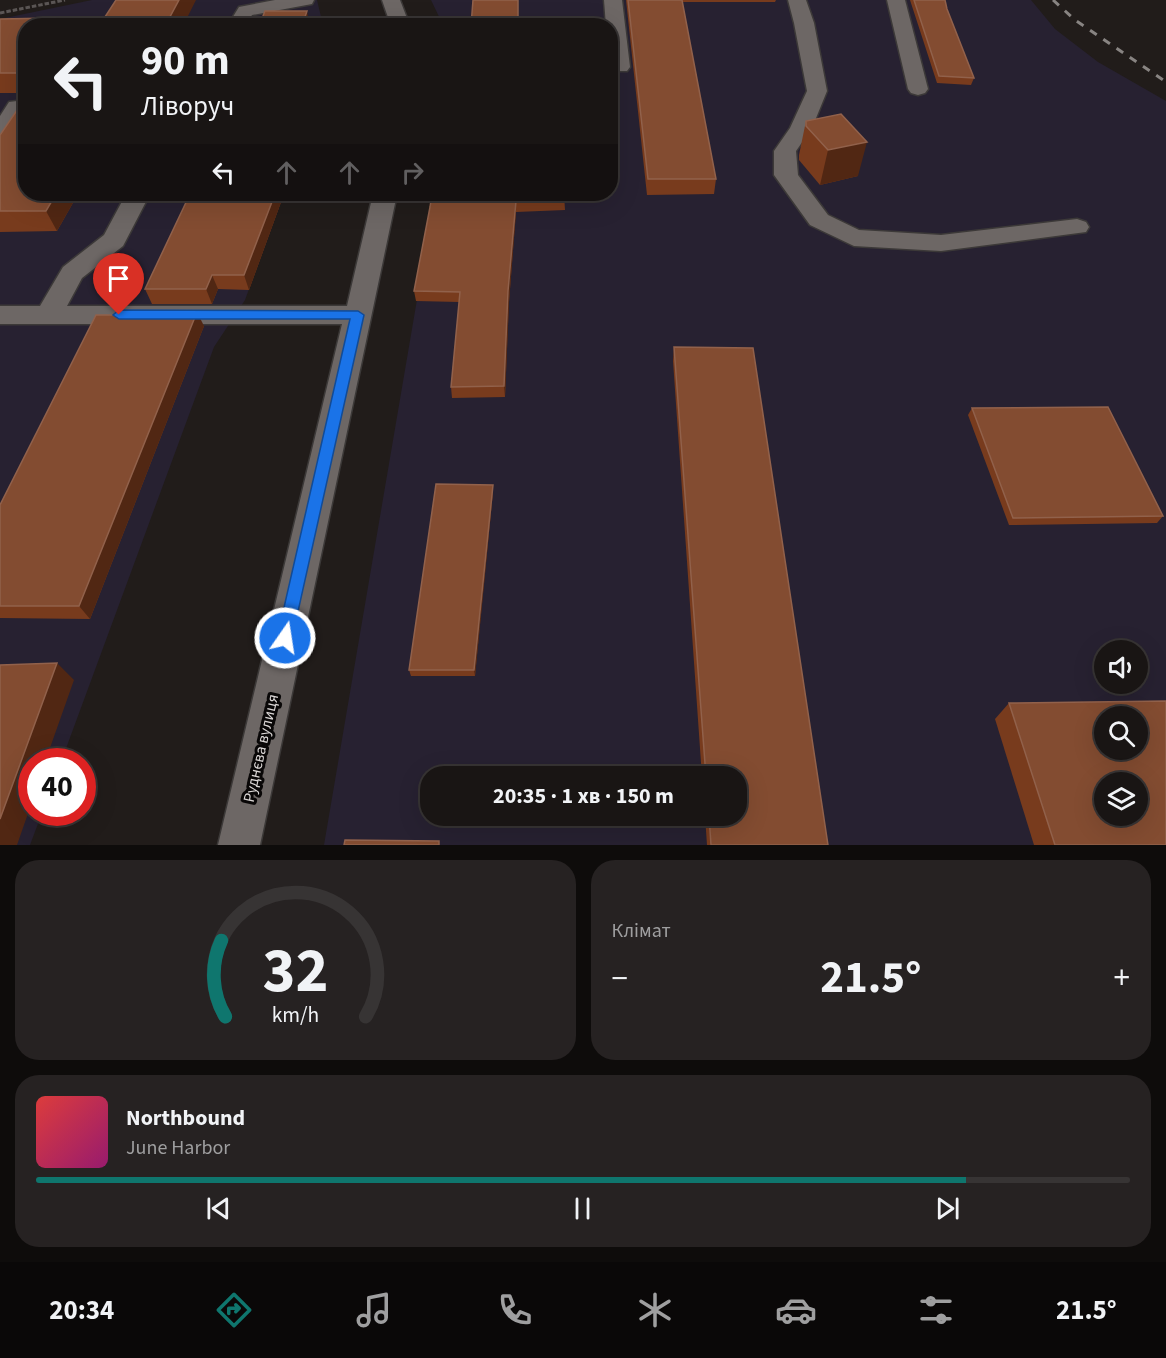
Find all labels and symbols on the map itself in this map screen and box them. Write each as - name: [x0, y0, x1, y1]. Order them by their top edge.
- pin: [93, 253, 144, 315]
- position arrow: [253, 606, 317, 670]
- street label: Руднєва вулиця: [238, 692, 284, 805]
- speed limit sign: 40: [18, 748, 96, 826]

